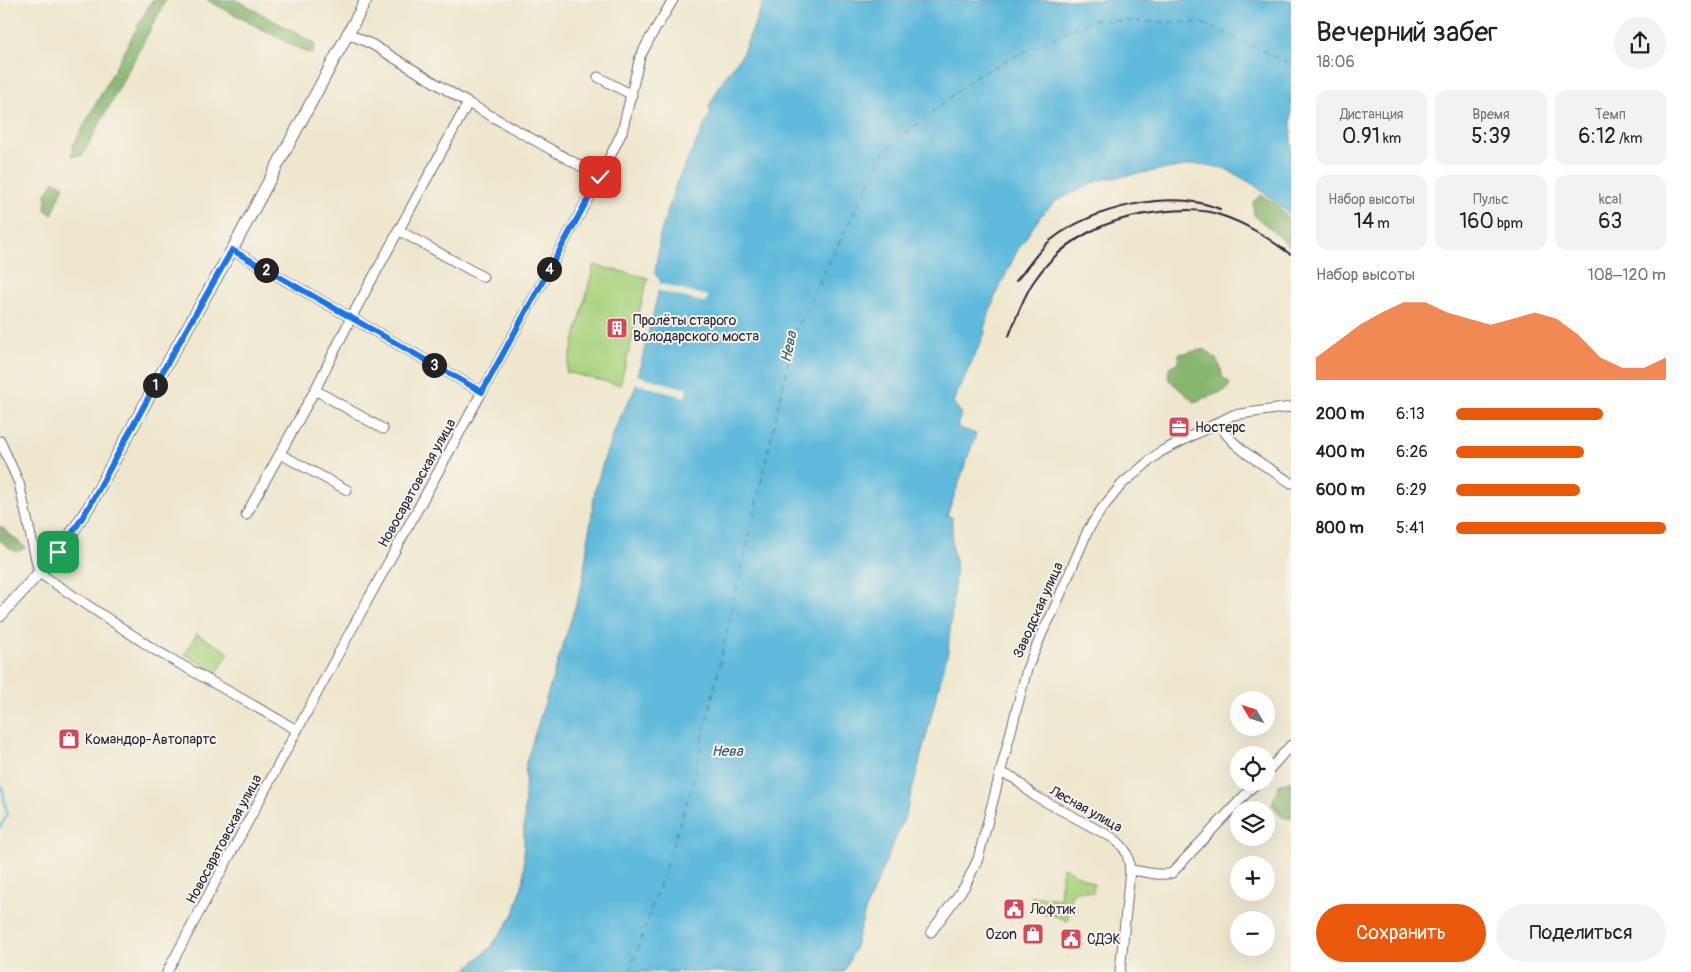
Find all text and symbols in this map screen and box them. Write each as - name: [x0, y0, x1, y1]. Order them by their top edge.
- text: Вечерний забег: [1316, 15, 1498, 50]
- button: share: [1614, 17, 1666, 69]
- text: 18:06: [1316, 52, 1355, 72]
- text: Дистанция: [1340, 106, 1403, 123]
- text: Время: [1472, 106, 1510, 123]
- text: Темп: [1595, 106, 1626, 123]
- text: 0.91: [1342, 123, 1380, 150]
- text: 5:39: [1471, 123, 1511, 150]
- text: 6:12: [1578, 123, 1616, 150]
- text: km: [1380, 130, 1401, 147]
- text: /km: [1616, 130, 1642, 147]
- pin: [579, 156, 621, 198]
- icon: check: [586, 163, 614, 191]
- text: Набор высоты: [1328, 191, 1415, 208]
- text: Пульс: [1473, 191, 1509, 208]
- text: kcal: [1599, 191, 1622, 208]
- text: 14: [1354, 208, 1374, 235]
- text: 160: [1459, 208, 1494, 235]
- text: 63: [1598, 208, 1622, 235]
- text: m: [1374, 215, 1390, 232]
- text: bpm: [1494, 215, 1523, 232]
- pin: 4: [536, 256, 562, 282]
- pin: 2: [254, 258, 278, 282]
- text: 4: [545, 261, 554, 278]
- text: 2: [263, 262, 270, 279]
- text: Набор высоты: [1316, 265, 1415, 285]
- text: 108–120 m: [1588, 265, 1666, 285]
- place label: Пролёты старого Володарского моста: [633, 312, 759, 345]
- building icon: Пролёты старого Володарского моста: [605, 316, 629, 340]
- water label: Нева: [776, 329, 802, 364]
- pin: 3: [422, 352, 446, 378]
- text: 3: [431, 357, 438, 374]
- pin: 1: [142, 372, 168, 398]
- text: 1: [153, 377, 158, 394]
- text: 200 m: [1316, 404, 1364, 424]
- text: 6:13: [1396, 404, 1425, 424]
- office icon: Ностерс: [1167, 415, 1191, 439]
- street label: Новосаратовская улица: [375, 416, 459, 550]
- place label: Ностерс: [1195, 419, 1246, 436]
- text: 400 m: [1316, 442, 1365, 462]
- text: 6:26: [1396, 442, 1428, 462]
- text: 600 m: [1316, 480, 1365, 500]
- text: 6:29: [1396, 480, 1427, 500]
- text: 800 m: [1316, 518, 1364, 538]
- text: 5:41: [1396, 518, 1424, 538]
- pin: [37, 531, 79, 573]
- icon: arrive: [44, 538, 72, 566]
- street label: Заводская улица: [1009, 559, 1067, 661]
- north arrow: [1230, 691, 1275, 736]
- map controls: [1230, 691, 1275, 956]
- shop icon: Командор-Автопартс: [57, 727, 81, 751]
- place label: Командор-Автопартс: [85, 731, 217, 748]
- water label: Нева: [711, 742, 744, 761]
- button: locate: [1230, 746, 1275, 791]
- street label: Новосаратовская улица: [183, 771, 265, 907]
- street label: Лесная улица: [1046, 782, 1125, 836]
- button: layers: [1230, 801, 1275, 846]
- button: +: [1230, 856, 1275, 901]
- public building icon: Лофтик: [1002, 897, 1026, 921]
- place label: Лофтик: [1029, 901, 1076, 918]
- button: Сохранить: [1316, 904, 1486, 962]
- button: Поделиться: [1496, 904, 1666, 962]
- button: −: [1230, 911, 1275, 956]
- shop icon: Ozon: [1021, 922, 1045, 946]
- place label: Ozon: [986, 926, 1017, 943]
- public building icon: СДЭК: [1059, 927, 1083, 951]
- place label: СДЭК: [1087, 931, 1121, 948]

